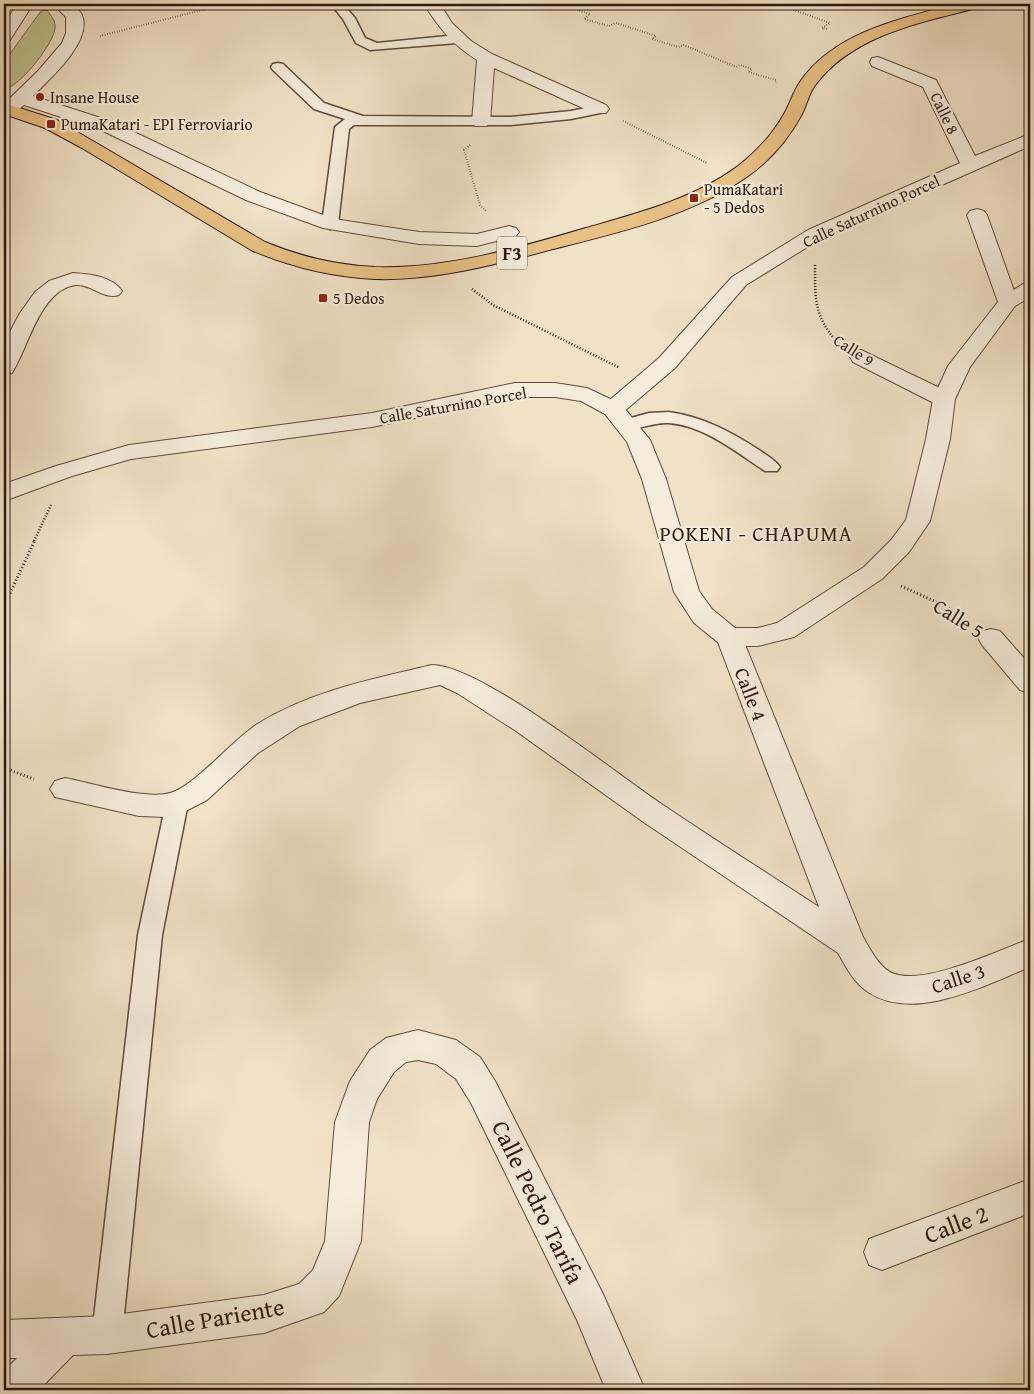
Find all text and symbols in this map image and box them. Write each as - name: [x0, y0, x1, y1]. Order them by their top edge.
- place label: Insane House: [50, 85, 139, 109]
- street label: Calle 8: [925, 88, 966, 138]
- marker: Insane House: [34, 91, 46, 103]
- place label: PumaKatari - EPI Ferroviario: [61, 112, 253, 136]
- marker: PumaKatari - EPI Ferroviario: [45, 118, 57, 130]
- street label: Calle Saturnino Porcel: [798, 168, 944, 253]
- place label: PumaKatari - 5 Dedos: [704, 177, 784, 219]
- marker: PumaKatari - 5 Dedos: [688, 192, 700, 204]
- road number: F3: [497, 237, 527, 270]
- place label: 5 Dedos: [333, 286, 385, 310]
- marker: 5 Dedos: [317, 292, 329, 304]
- street label: Calle 9: [829, 328, 879, 372]
- street label: Calle Saturnino Porcel: [378, 380, 529, 430]
- district label: POKENI - CHAPUMA: [660, 518, 852, 549]
- street label: Calle 5: [928, 591, 990, 645]
- street label: Calle 4: [728, 663, 774, 725]
- street label: Calle 3: [927, 956, 989, 1000]
- street label: Calle Pedro Tarifa: [483, 1114, 593, 1290]
- street label: Calle 2: [919, 1196, 993, 1252]
- street label: Calle Pariente: [143, 1289, 287, 1347]

